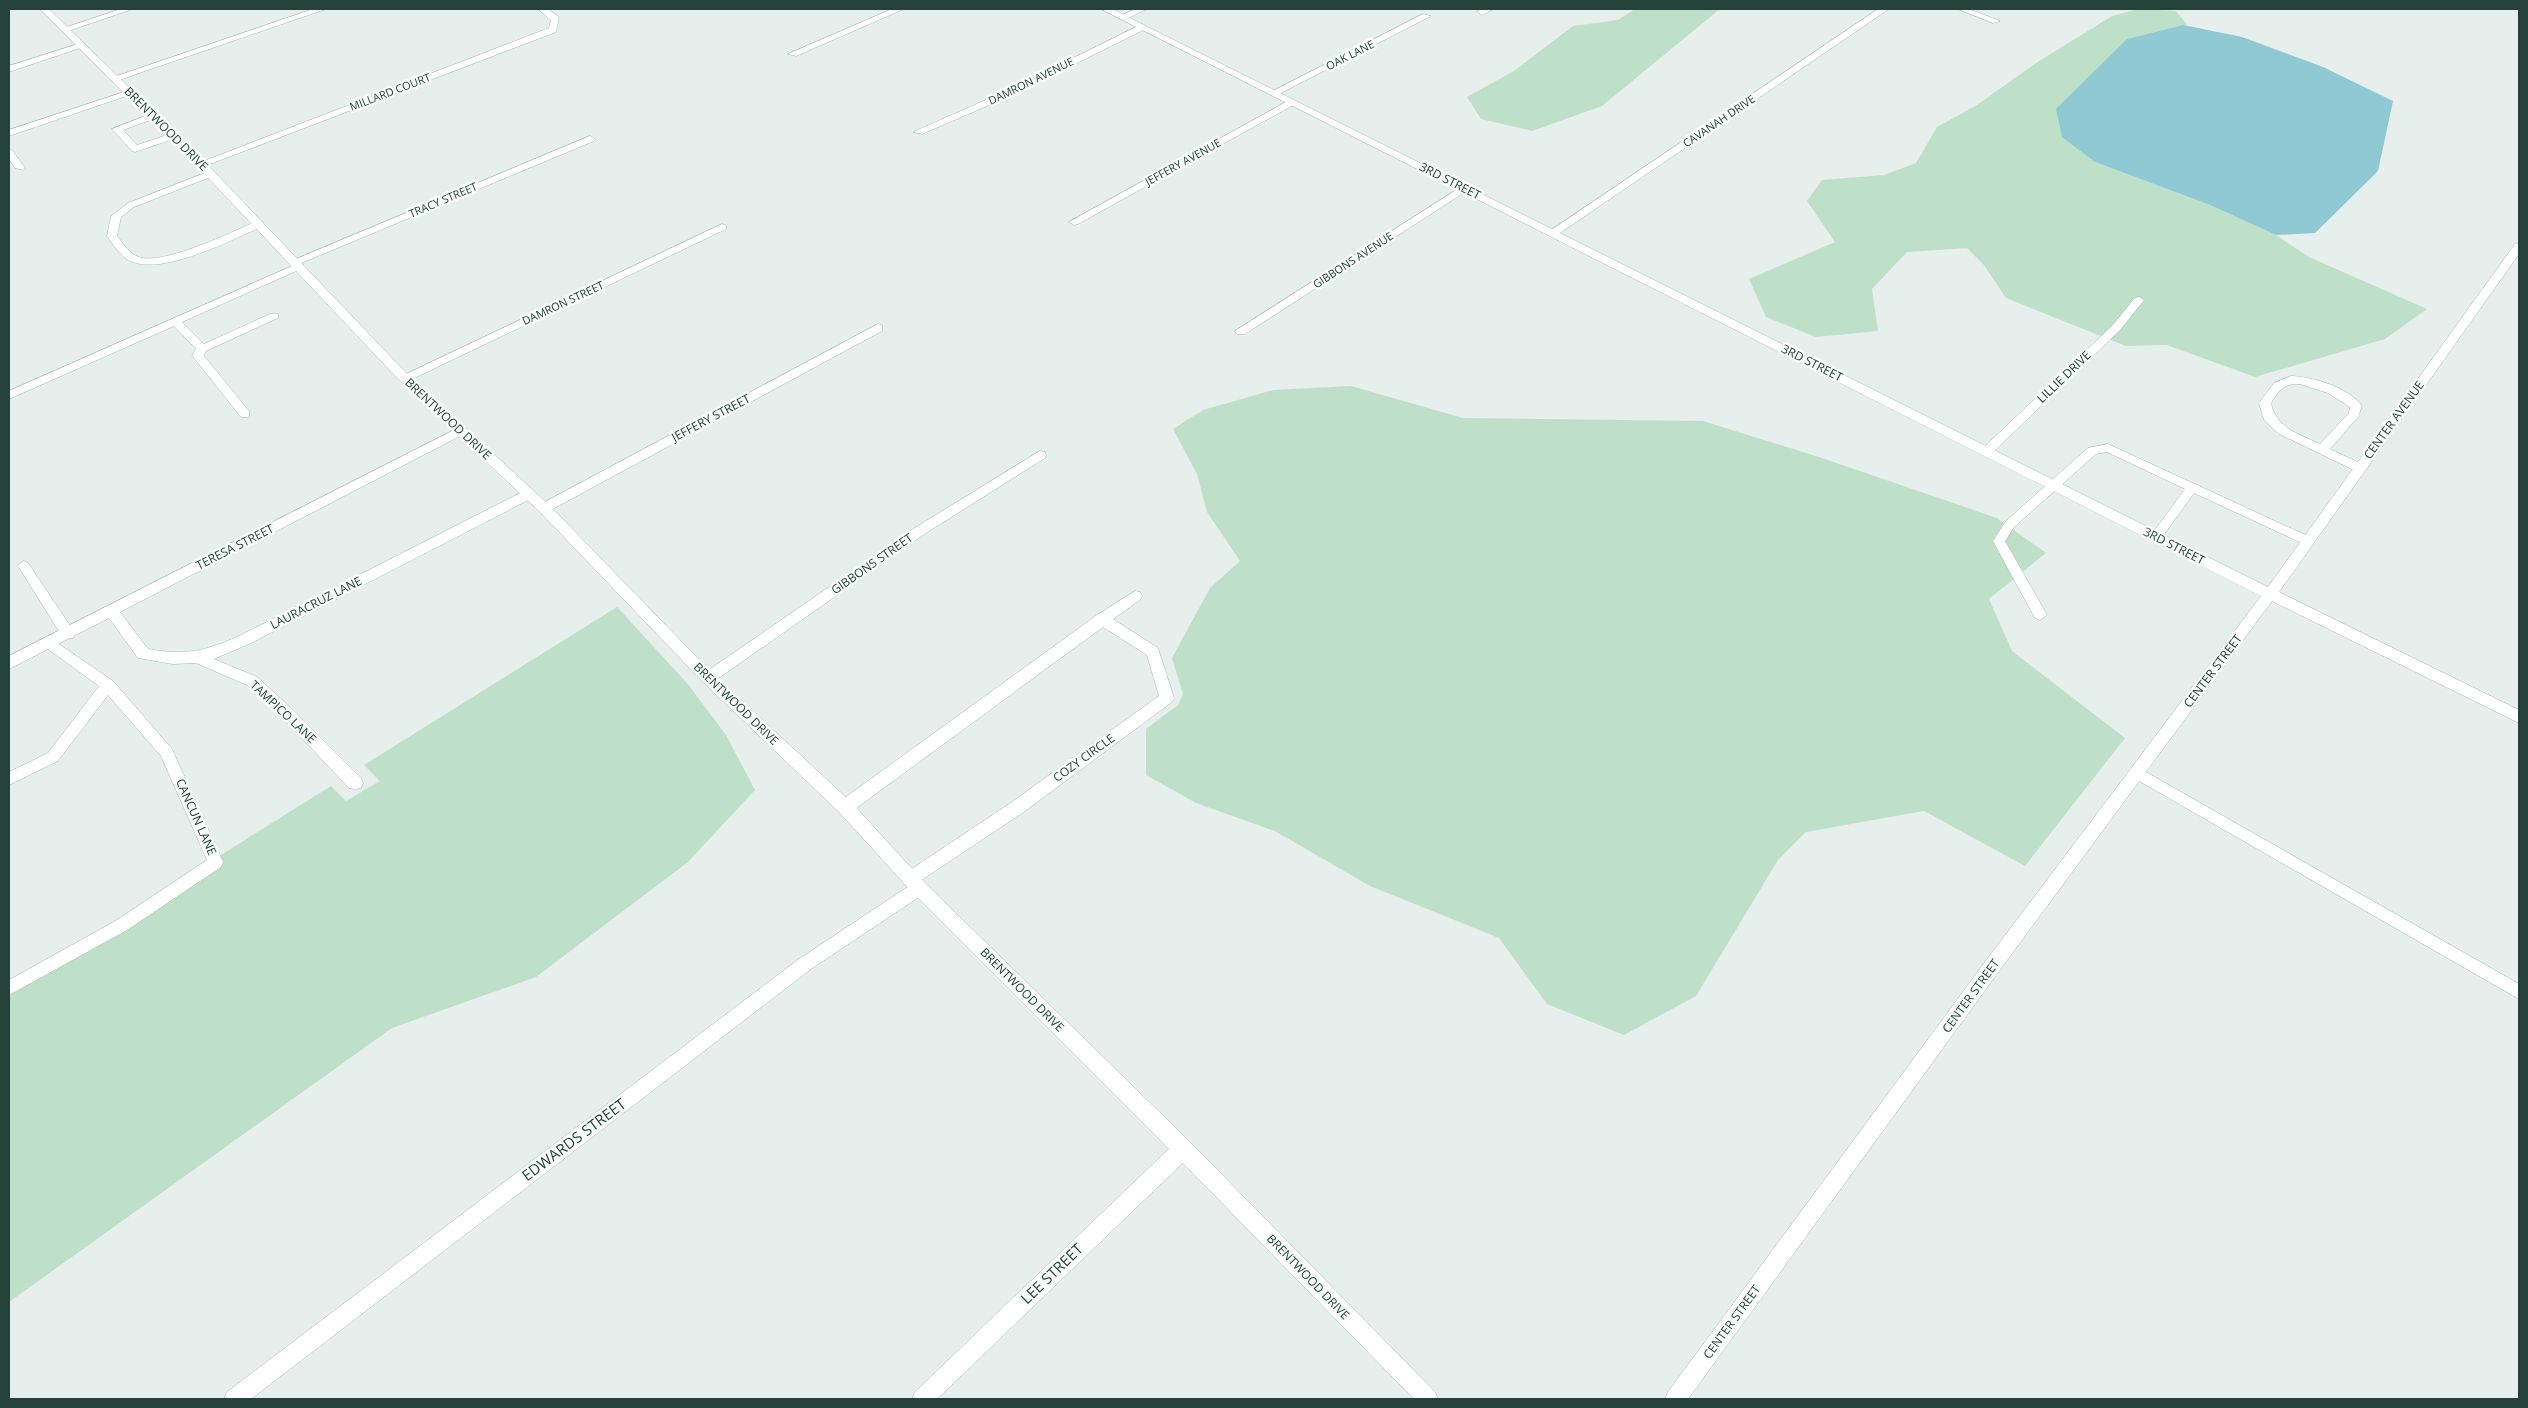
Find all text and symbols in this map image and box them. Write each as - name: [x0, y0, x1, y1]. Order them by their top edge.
- street label: OAK LANE: [1323, 36, 1376, 73]
- street label: DAMRON AVENUE: [986, 53, 1076, 108]
- street label: MILLARD COURT: [347, 69, 432, 114]
- street label: BRENTWOOD DRIVE: [121, 83, 212, 174]
- street label: CAVANAH DRIVE: [1680, 91, 1758, 150]
- street label: JEFFERY AVENUE: [1141, 135, 1223, 189]
- street label: 3RD STREET: [1417, 158, 1484, 203]
- street label: TRACY STREET: [406, 178, 479, 221]
- street label: GIBBONS AVENUE: [1310, 228, 1396, 291]
- street label: DAMRON STREET: [520, 277, 606, 328]
- street label: 3RD STREET: [1779, 340, 1846, 385]
- street label: LILLIE DRIVE: [2033, 347, 2094, 407]
- street label: BRENTWOOD DRIVE: [401, 374, 495, 463]
- street label: CENTER AVENUE: [2359, 377, 2428, 462]
- street label: JEFFERY STREET: [668, 390, 753, 446]
- street label: TERESA STREET: [193, 519, 277, 573]
- street label: 3RD STREET: [2141, 523, 2208, 568]
- street label: GIBBONS STREET: [827, 529, 916, 598]
- street label: LAURACRUZ LANE: [267, 572, 365, 633]
- street label: CENTER STREET: [2179, 630, 2246, 711]
- street label: BRENTWOOD DRIVE: [690, 659, 783, 749]
- street label: TAMPICO LANE: [246, 676, 320, 747]
- street label: COZY CIRCLE: [1049, 729, 1118, 786]
- street label: CANCUN LANE: [172, 776, 221, 858]
- street label: BRENTWOOD DRIVE: [977, 944, 1068, 1035]
- street label: CENTER STREET: [1938, 955, 2003, 1036]
- street label: EDWARDS STREET: [517, 1093, 630, 1185]
- street label: BRENTWOOD DRIVE: [1263, 1230, 1353, 1323]
- street label: LEE STREET: [1016, 1238, 1087, 1308]
- street label: CENTER STREET: [1699, 1281, 1764, 1362]

